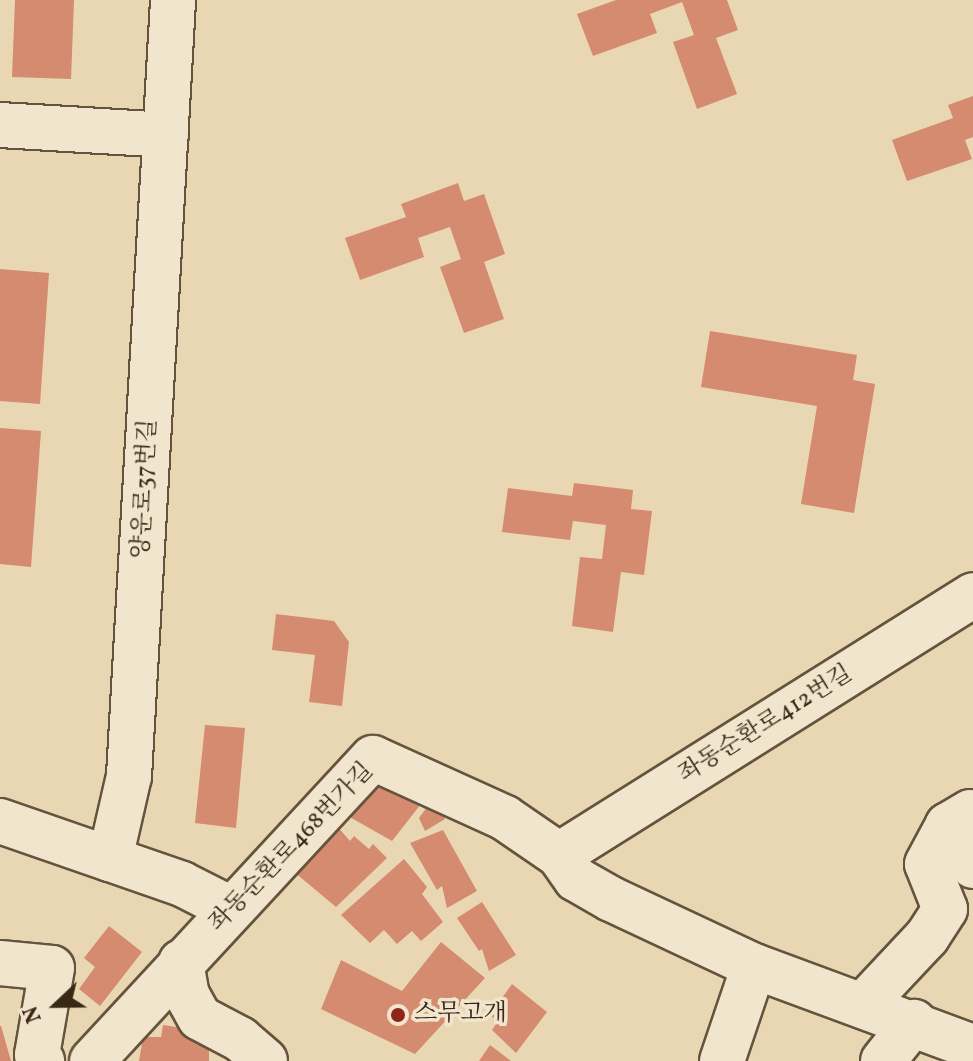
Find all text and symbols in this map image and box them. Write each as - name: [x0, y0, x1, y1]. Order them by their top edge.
- street label: 양운로37번길: [128, 418, 164, 560]
- street label: 좌동순환로412번길: [674, 660, 858, 790]
- street label: 좌동순환로468번가길: [204, 757, 380, 939]
- north arrow: [16, 965, 96, 1045]
- text: N: [16, 1001, 51, 1027]
- place label: 스무고개: [414, 1001, 507, 1029]
- marker: 스무고개: [389, 1006, 407, 1024]

